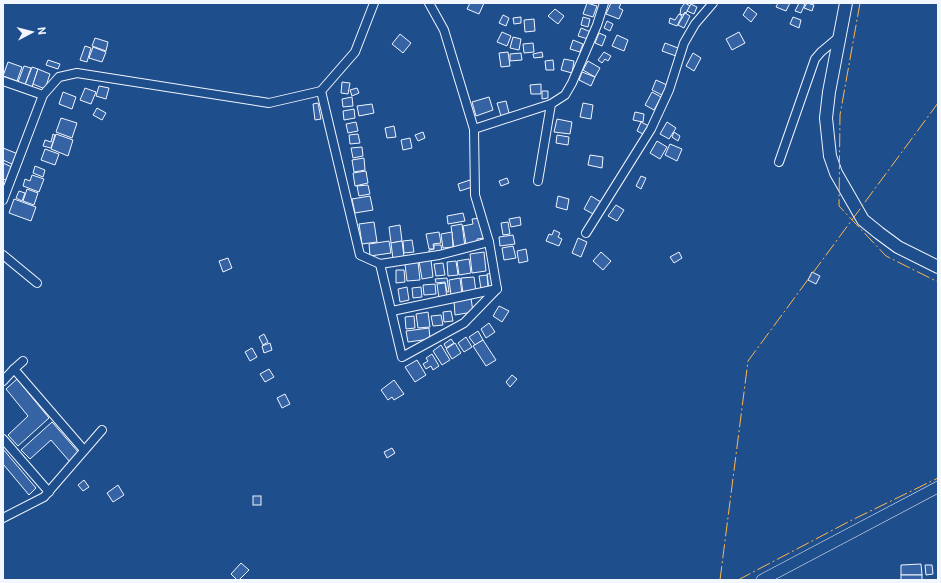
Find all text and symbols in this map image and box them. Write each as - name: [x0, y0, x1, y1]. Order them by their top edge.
- north arrow: [12, 12, 52, 52]
- text: N: [35, 26, 48, 36]

